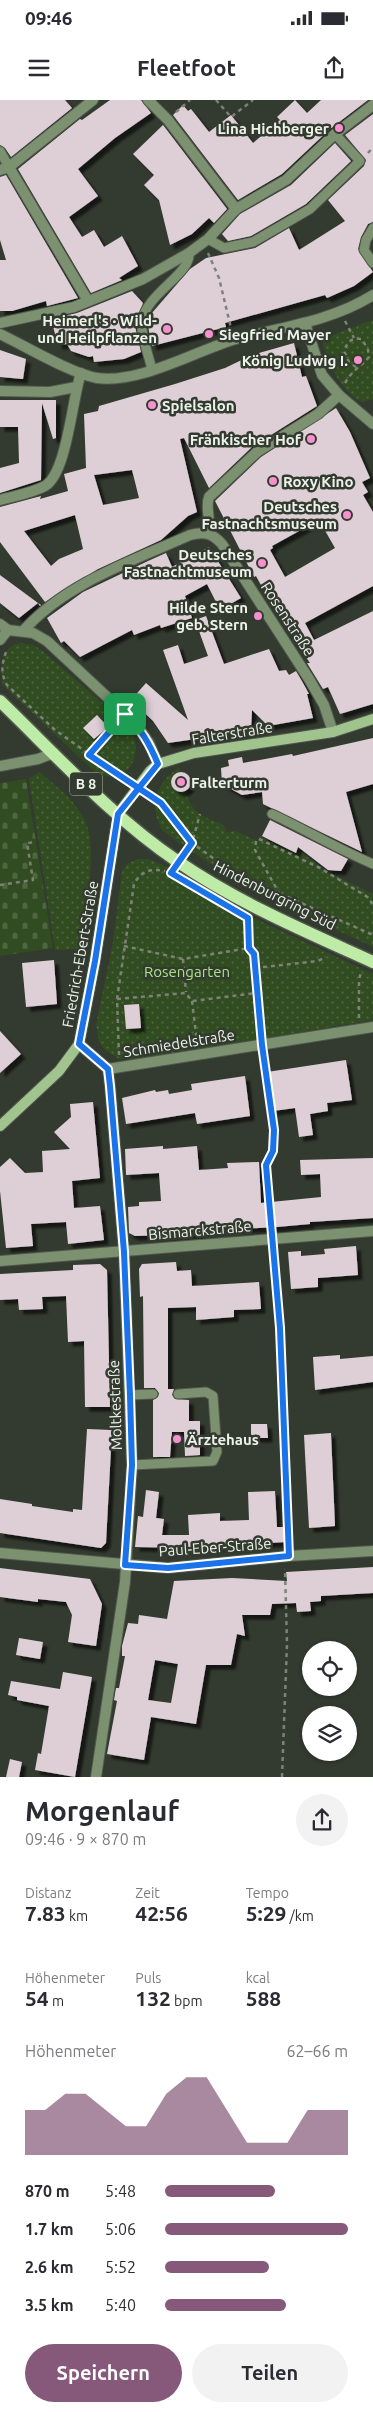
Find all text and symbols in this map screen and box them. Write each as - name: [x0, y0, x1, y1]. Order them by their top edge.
- text: 09:46: [25, 7, 73, 29]
- icon: menu: [25, 54, 53, 82]
- icon: share: [320, 54, 348, 82]
- text: Fleetfoot: [137, 55, 236, 80]
- place label: Lina Hichberger: [218, 120, 330, 137]
- marker: Lina Hichberger: [333, 122, 345, 134]
- place label: Heimerl's · Wild- und Heilpflanzen: [37, 312, 157, 346]
- marker: Heimerl's · Wild- und Heilpflanzen: [161, 323, 173, 335]
- place label: Siegfried Mayer: [219, 326, 332, 343]
- marker: Siegfried Mayer: [203, 328, 215, 340]
- place label: König Ludwig I.: [242, 352, 348, 369]
- marker: König Ludwig I.: [352, 354, 364, 366]
- place label: Spielsalon: [162, 397, 234, 414]
- marker: Spielsalon: [146, 399, 158, 411]
- place label: Fränkischer Hof: [190, 431, 302, 448]
- marker: Fränkischer Hof: [305, 433, 317, 445]
- place label: Roxy Kino: [283, 473, 353, 490]
- marker: Roxy Kino: [267, 475, 279, 487]
- place label: Deutsches Fastnachtsmuseum: [202, 498, 337, 532]
- marker: Deutsches Fastnachtsmuseum: [341, 509, 353, 521]
- place label: Deutsches Fastnachtmuseum: [124, 546, 252, 580]
- marker: Deutsches Fastnachtmuseum: [256, 557, 268, 569]
- street label: Rosenstraße: [258, 579, 318, 659]
- place label: Hilde Stern geb. Stern: [169, 599, 248, 633]
- marker: Hilde Stern geb. Stern: [252, 610, 264, 622]
- pin: [104, 693, 146, 735]
- icon: arrive: [111, 700, 139, 728]
- street label: Falterstraße: [190, 718, 274, 748]
- road number: B 8: [70, 772, 102, 796]
- place label: Falterturm: [191, 774, 267, 791]
- marker: Falterturm: [175, 776, 187, 788]
- street label: Hindenburgring Süd: [211, 857, 339, 933]
- street label: Friedrich-Ebert-Straße: [59, 879, 101, 1029]
- park label: Rosengarten: [144, 963, 230, 980]
- street label: Schmiedelstraße: [122, 1026, 236, 1060]
- street label: Bismarckstraße: [148, 1217, 252, 1243]
- street label: Moltkestraße: [105, 1360, 125, 1450]
- place label: Ärztehaus: [187, 1431, 259, 1448]
- marker: Ärztehaus: [171, 1433, 183, 1445]
- street label: Paul-Eber-Straße: [158, 1535, 272, 1559]
- map controls: [302, 1641, 357, 1761]
- button: locate: [302, 1641, 357, 1696]
- button: layers: [302, 1706, 357, 1761]
- button: share: [296, 1794, 348, 1846]
- text: Morgenlauf: [25, 1795, 179, 1826]
- text: 09:46 · 9 × 870 m: [25, 1830, 146, 1848]
- text: Distanz: [25, 1885, 71, 1901]
- text: Zeit: [135, 1885, 160, 1901]
- text: Tempo: [246, 1885, 289, 1901]
- text: 7.83: [25, 1901, 66, 1925]
- text: 42:56: [135, 1901, 188, 1925]
- text: 5:29: [246, 1901, 286, 1925]
- text: km: [66, 1908, 88, 1924]
- text: /km: [286, 1908, 314, 1924]
- text: Höhenmeter: [25, 1970, 105, 1986]
- text: Puls: [135, 1970, 161, 1986]
- text: kcal: [246, 1970, 270, 1986]
- text: 54: [25, 1986, 49, 2010]
- text: 132: [135, 1986, 171, 2010]
- text: 588: [246, 1986, 281, 2010]
- text: m: [49, 1993, 64, 2009]
- text: bpm: [171, 1993, 203, 2009]
- text: Höhenmeter: [25, 2042, 116, 2060]
- text: 62–66 m: [286, 2042, 348, 2060]
- text: 870 m: [25, 2182, 70, 2200]
- text: 5:48: [105, 2182, 136, 2200]
- text: 1.7 km: [25, 2220, 74, 2238]
- text: 5:06: [105, 2220, 136, 2238]
- text: 2.6 km: [25, 2258, 74, 2276]
- text: 5:52: [105, 2258, 136, 2276]
- text: 3.5 km: [25, 2296, 74, 2314]
- text: 5:40: [105, 2296, 136, 2314]
- button: Speichern: [25, 2344, 182, 2402]
- button: Teilen: [192, 2344, 348, 2402]

